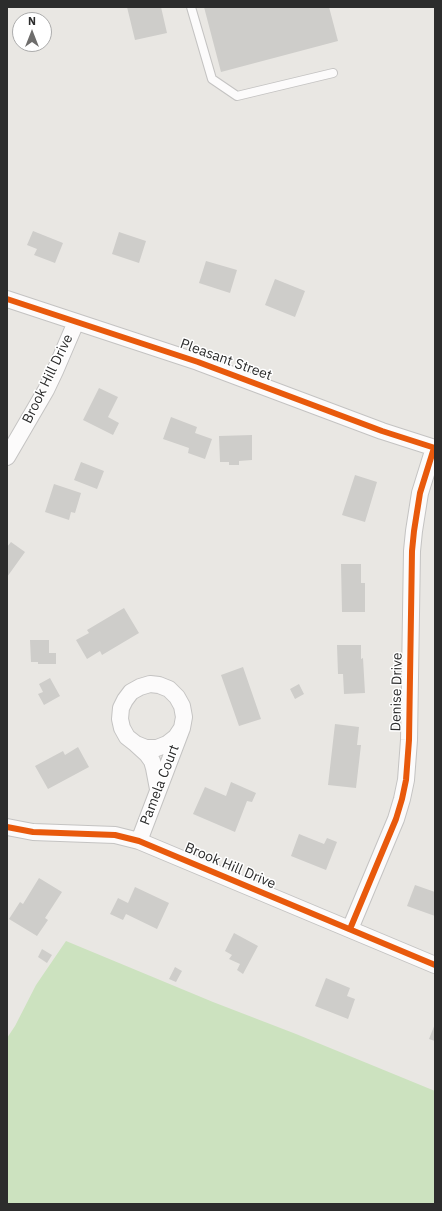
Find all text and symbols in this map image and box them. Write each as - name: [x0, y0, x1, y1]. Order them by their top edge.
- north arrow: [12, 12, 52, 52]
- text: N: [28, 14, 36, 28]
- street label: Brook Hill Drive: [19, 332, 77, 426]
- street label: Pleasant Street: [178, 336, 274, 384]
- street label: Denise Drive: [388, 652, 406, 732]
- street label: Pamela Court: [137, 742, 183, 828]
- street label: Brook Hill Drive: [182, 839, 278, 893]

